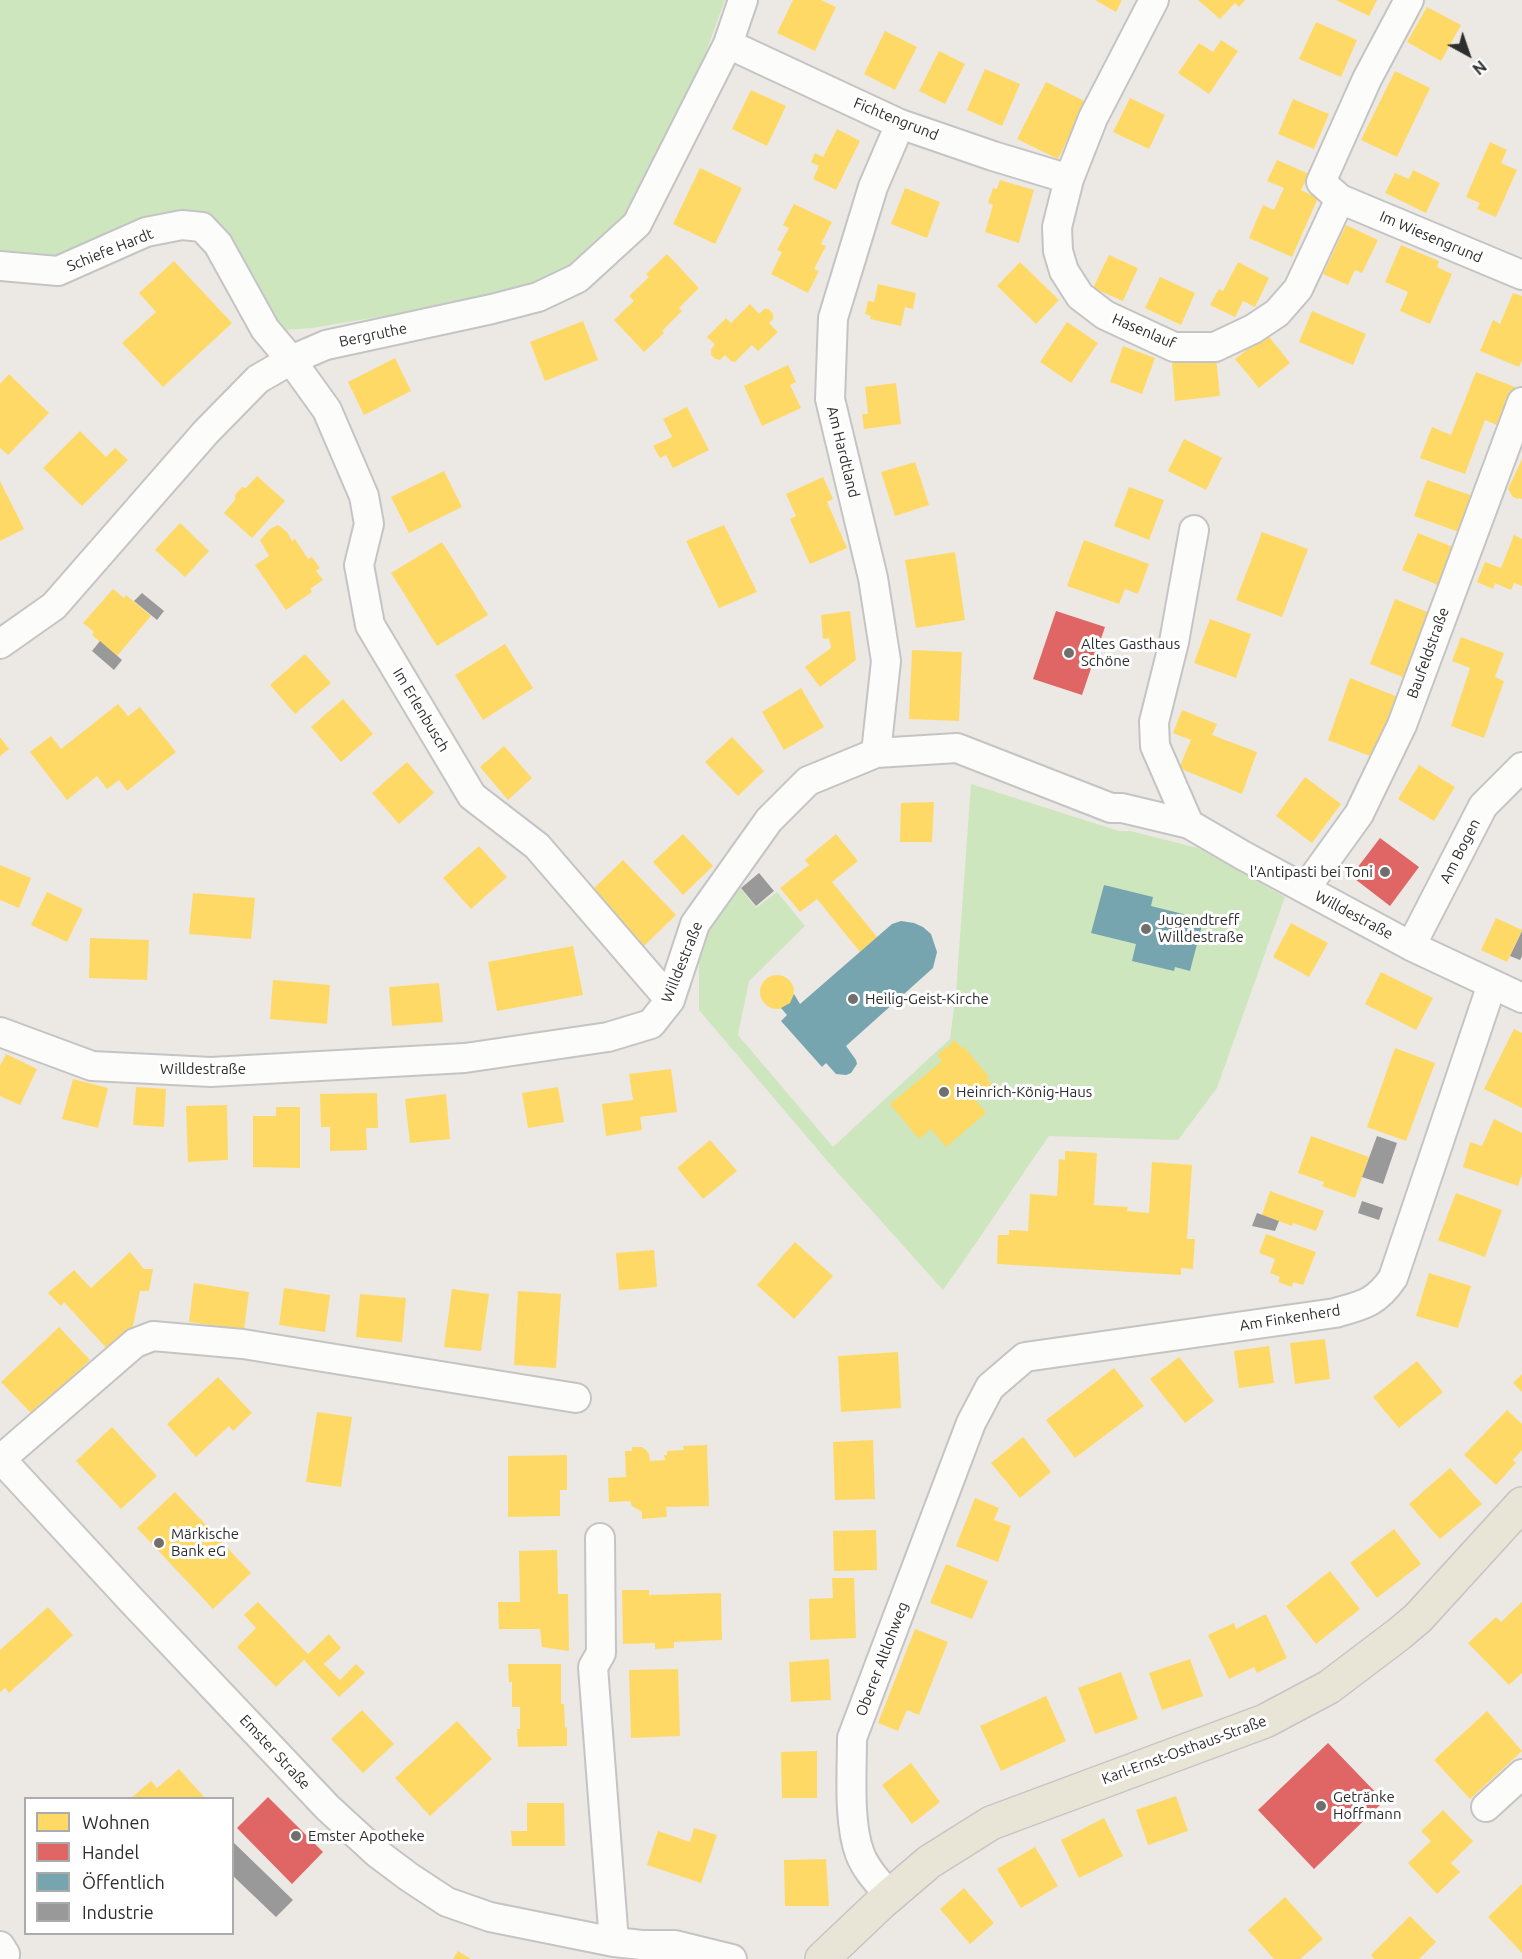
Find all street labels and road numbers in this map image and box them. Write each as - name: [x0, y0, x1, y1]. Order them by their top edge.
- street label: Fichtengrund: [851, 94, 941, 144]
- street label: Im Wiesengrund: [1377, 207, 1485, 267]
- street label: Schiefe Hardt: [64, 225, 156, 275]
- street label: Hasenlauf: [1109, 310, 1179, 352]
- street label: Bergruthe: [337, 319, 409, 351]
- street label: Am Hardtland: [823, 404, 863, 500]
- street label: Baufeldstraße: [1403, 605, 1453, 701]
- street label: Im Erlenbusch: [389, 665, 453, 755]
- street label: Am Bogen: [1436, 816, 1484, 886]
- street label: Willdestraße: [1312, 887, 1396, 943]
- street label: Willdestraße: [658, 919, 706, 1005]
- street label: Willdestraße: [160, 1060, 246, 1078]
- street label: Am Finkenherd: [1238, 1301, 1342, 1335]
- street label: Oberer Altlohweg: [852, 1599, 912, 1719]
- street label: Emster Straße: [236, 1711, 314, 1793]
- street label: Karl-Ernst-Osthaus-Straße: [1099, 1712, 1269, 1788]

